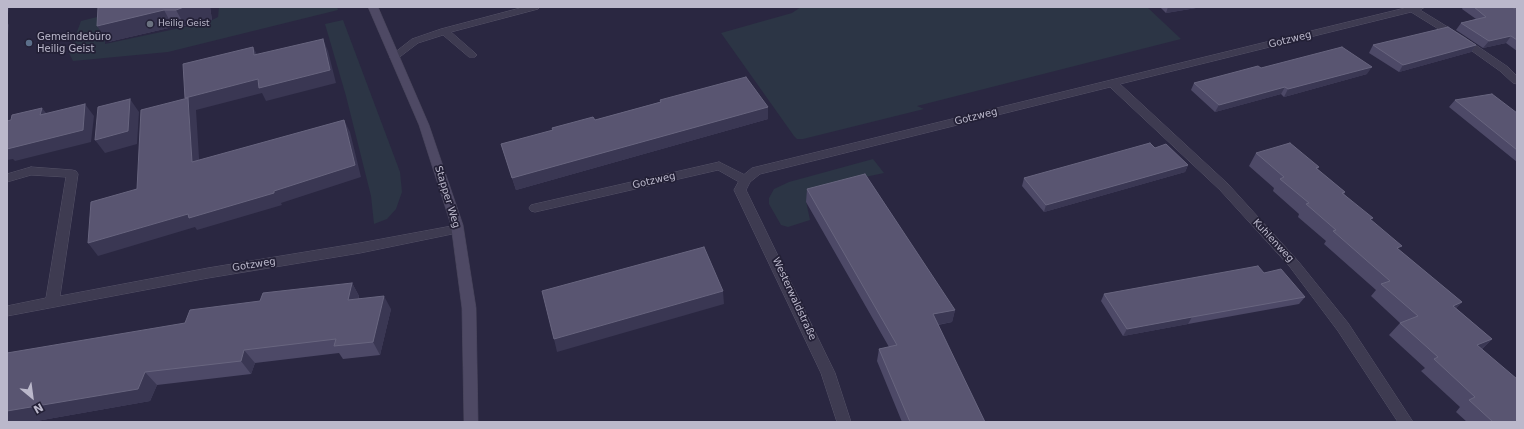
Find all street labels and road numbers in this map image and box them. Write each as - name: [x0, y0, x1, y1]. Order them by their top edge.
- street label: Gotzweg: [1267, 29, 1313, 51]
- street label: Gotzweg: [953, 106, 999, 128]
- street label: Stapper Weg: [432, 164, 462, 230]
- street label: Gotzweg: [631, 170, 677, 192]
- street label: Kuhlenweg: [1250, 217, 1296, 265]
- street label: Gotzweg: [231, 256, 277, 274]
- street label: Westerwaldstraße: [770, 256, 818, 342]

